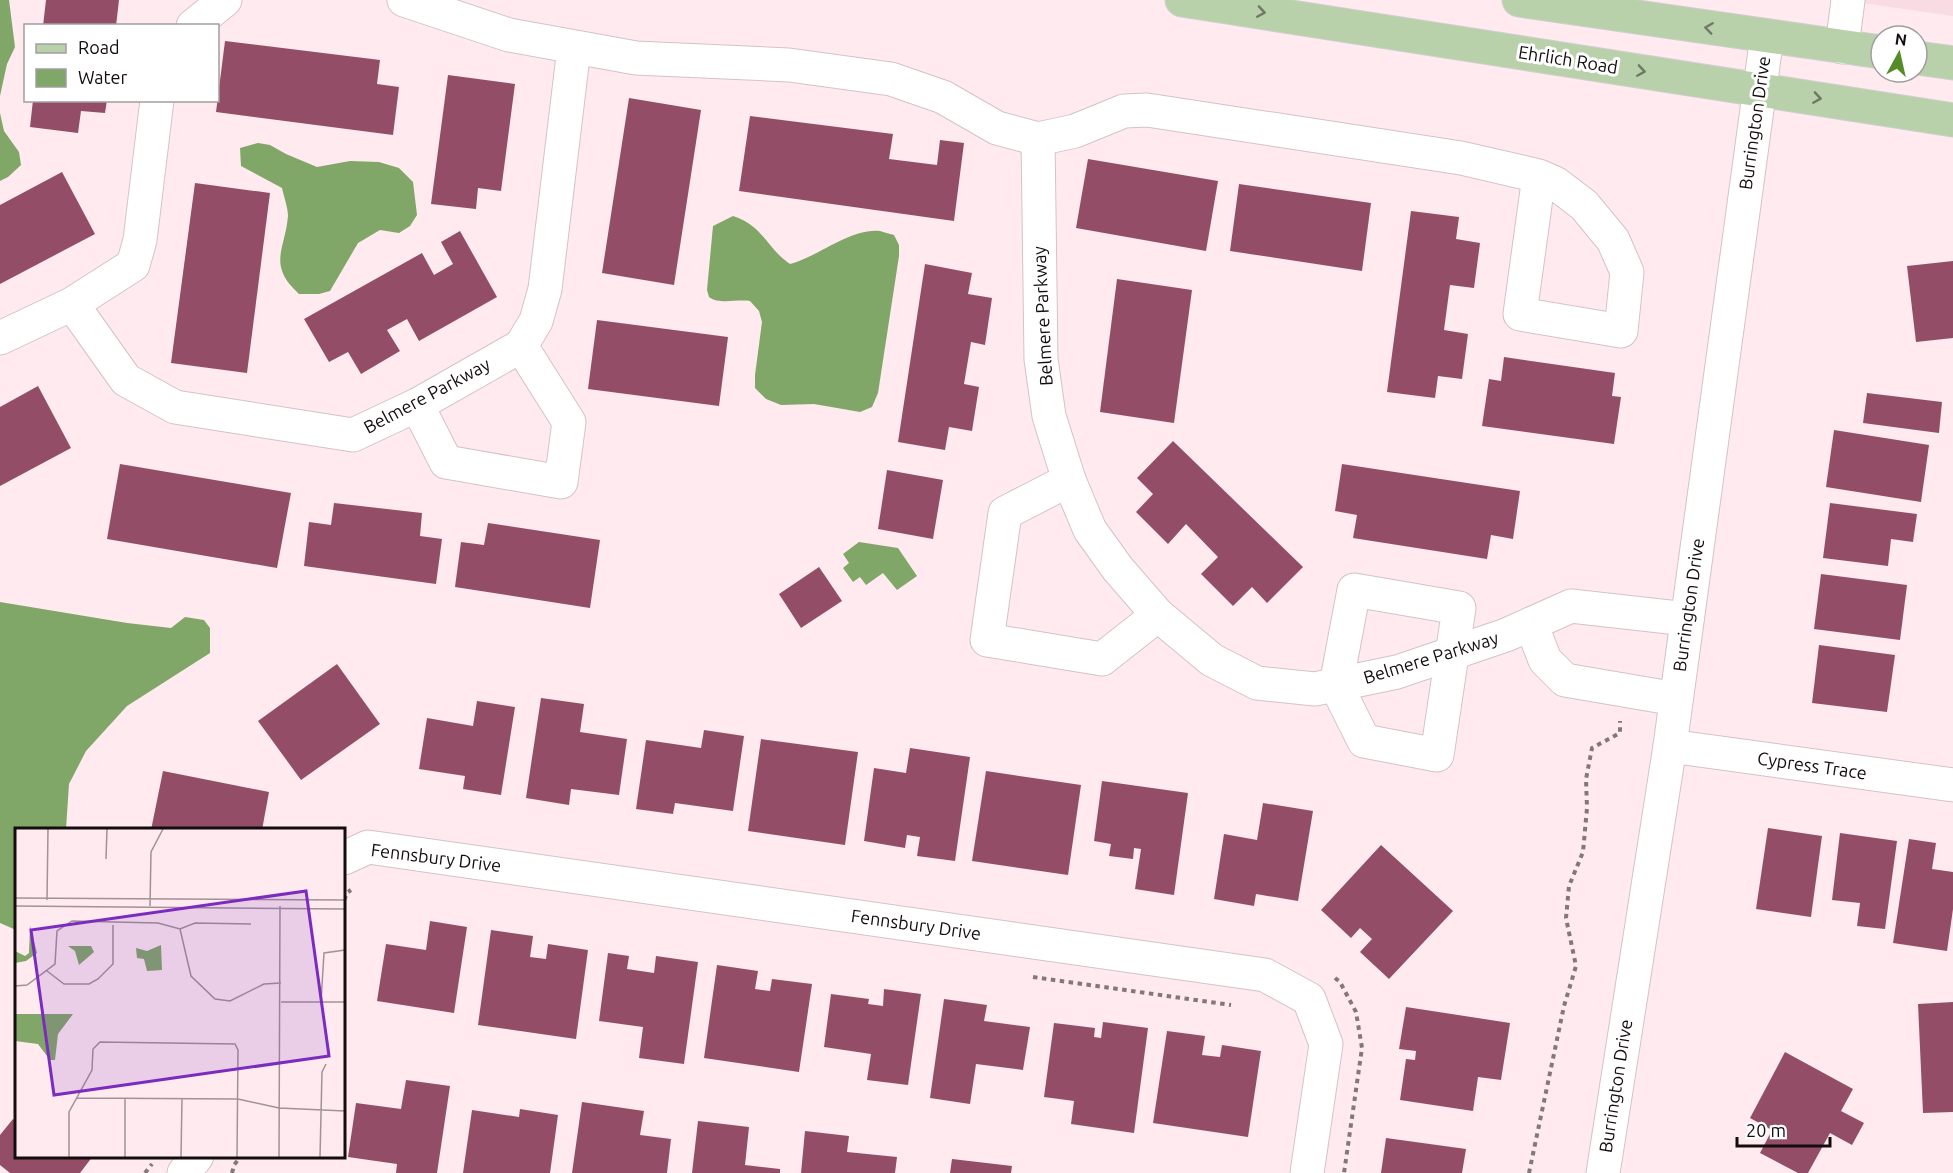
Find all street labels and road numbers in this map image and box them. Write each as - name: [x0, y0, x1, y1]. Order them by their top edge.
- street label: Ehrlich Road: [1517, 41, 1619, 77]
- street label: Burrington Drive: [1735, 55, 1773, 191]
- street label: Belmere Parkway: [1028, 245, 1056, 387]
- street label: Belmere Parkway: [360, 353, 493, 437]
- street label: Burrington Drive: [1669, 537, 1707, 673]
- street label: Belmere Parkway: [1361, 627, 1501, 687]
- street label: Cypress Trace: [1756, 747, 1868, 783]
- street label: Fennsbury Drive: [370, 839, 502, 875]
- street label: Fennsbury Drive: [850, 905, 982, 943]
- street label: Burrington Drive: [1595, 1018, 1635, 1154]

